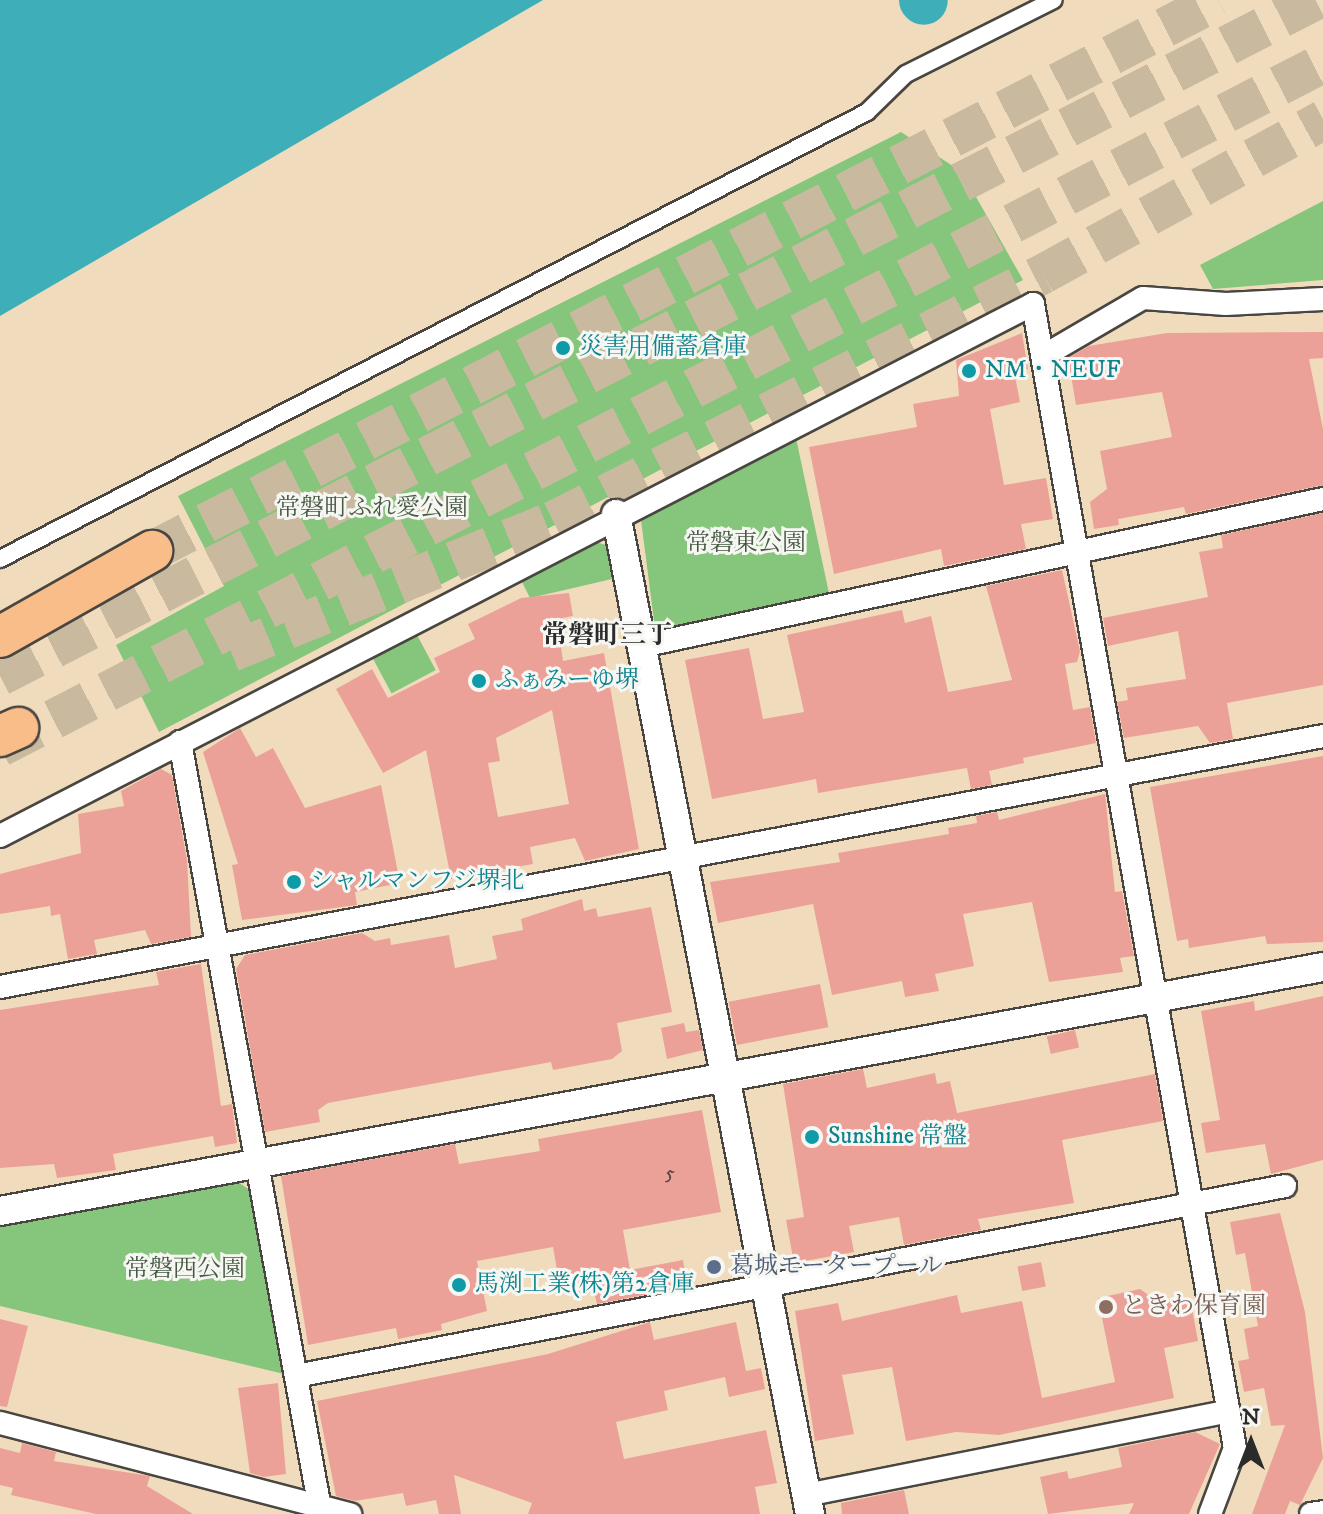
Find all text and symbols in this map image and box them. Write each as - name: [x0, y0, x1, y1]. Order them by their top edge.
- place label: 災害用備蓄倉庫: [579, 334, 747, 362]
- marker: 災害用備蓄倉庫: [554, 339, 572, 357]
- place label: NM・NEUF: [985, 357, 1120, 385]
- marker: NM・NEUF: [960, 362, 978, 380]
- park label: 常磐町ふれ愛公園: [276, 495, 468, 523]
- park label: 常磐東公園: [686, 530, 806, 558]
- district label: 常磐町三丁: [542, 620, 672, 652]
- place label: ふぁみーゆ堺: [495, 667, 639, 695]
- marker: ふぁみーゆ堺: [470, 672, 488, 690]
- place label: シャルマンフジ堺北: [310, 868, 526, 896]
- marker: シャルマンフジ堺北: [285, 873, 303, 891]
- place label: Sunshine 常盤: [828, 1123, 967, 1151]
- marker: Sunshine 常盤: [803, 1128, 821, 1146]
- house number: 5: [665, 1161, 675, 1185]
- place label: 葛城モータープール: [730, 1253, 944, 1281]
- park label: 常磐西公園: [125, 1256, 245, 1284]
- marker: 葛城モータープール: [705, 1258, 723, 1276]
- place label: 馬渕工業(株)第2倉庫: [475, 1271, 695, 1299]
- marker: 馬渕工業(株)第2倉庫: [450, 1276, 468, 1294]
- place label: ときわ保育園: [1122, 1293, 1266, 1321]
- marker: ときわ保育園: [1097, 1298, 1115, 1316]
- north arrow: [1211, 1402, 1291, 1482]
- text: N: [1242, 1404, 1260, 1431]

